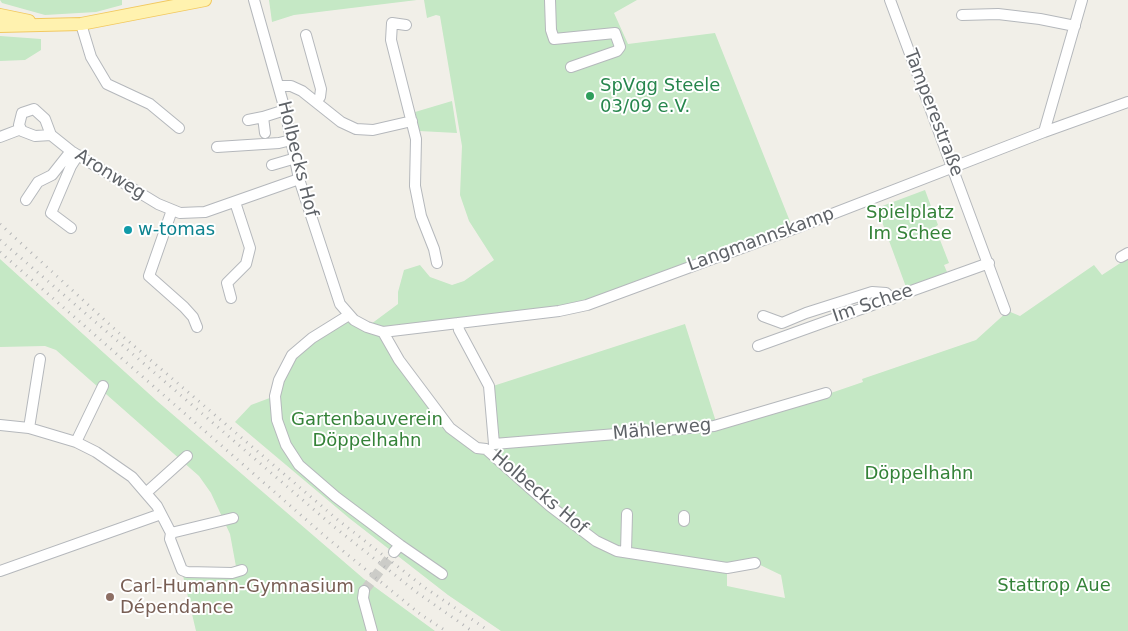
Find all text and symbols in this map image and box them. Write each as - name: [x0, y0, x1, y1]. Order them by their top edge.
- street label: Tamperestraße: [899, 46, 967, 180]
- place label: SpVgg Steele 03/09 e.V.: [600, 75, 720, 118]
- marker: SpVgg Steele 03/09 e.V.: [584, 90, 596, 102]
- street label: Holbecks Hof: [272, 99, 322, 219]
- street label: Aronweg: [71, 145, 149, 205]
- park label: Spielplatz Im Schee: [866, 202, 954, 244]
- street label: Langmannskamp: [685, 203, 837, 277]
- place label: w-tomas: [138, 219, 215, 241]
- marker: w-tomas: [122, 224, 134, 236]
- street label: Im Schee: [830, 280, 916, 328]
- park label: Gartenbauverein Döppelhahn: [291, 409, 443, 452]
- street label: Mählerweg: [612, 415, 712, 445]
- street label: Holbecks Hof: [487, 447, 591, 539]
- park label: Döppelhahn: [864, 463, 974, 485]
- park label: Stattrop Aue: [997, 575, 1111, 597]
- place label: Carl-Humann-Gymnasium Dépendance: [120, 576, 354, 618]
- marker: Carl-Humann-Gymnasium Dépendance: [104, 591, 116, 603]

